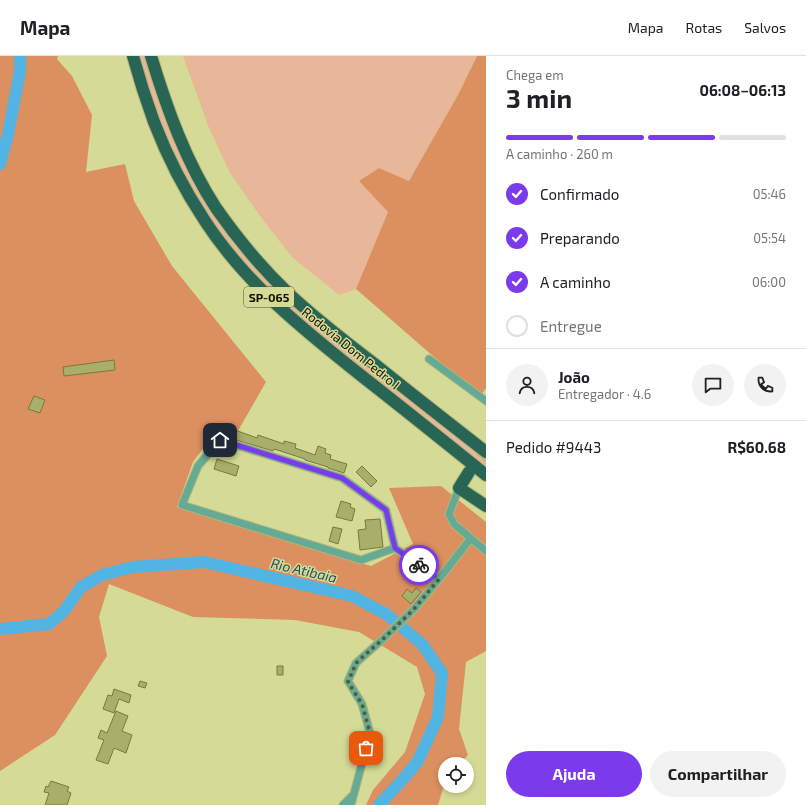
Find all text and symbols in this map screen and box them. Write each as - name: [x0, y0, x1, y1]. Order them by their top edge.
- text: Mapa: [20, 16, 70, 39]
- text: Mapa: [628, 19, 664, 36]
- text: Rotas: [686, 19, 722, 36]
- text: Salvos: [744, 19, 786, 36]
- text: Chega em: [506, 67, 564, 83]
- text: 06:08–06:13: [699, 81, 786, 99]
- text: 3 min: [506, 82, 572, 113]
- text: A caminho · 260 m: [506, 146, 613, 162]
- icon: check: [506, 183, 528, 205]
- text: Confirmado: [540, 185, 619, 203]
- text: 05:46: [753, 186, 786, 202]
- icon: check: [506, 227, 528, 249]
- text: Preparando: [540, 229, 620, 247]
- text: 05:54: [753, 230, 786, 246]
- icon: check: [506, 271, 528, 293]
- text: A caminho: [540, 273, 611, 291]
- text: 06:00: [752, 274, 786, 290]
- road number: SP-065: [244, 287, 294, 307]
- street label: Rodovia Dom Pedro I: [299, 304, 403, 392]
- text: Entregue: [540, 317, 602, 335]
- button: person: [506, 364, 548, 406]
- button: chat: [692, 364, 734, 406]
- button: phone: [744, 364, 786, 406]
- text: João: [558, 368, 590, 386]
- text: Entregador · 4.6: [558, 386, 651, 402]
- pin: [203, 423, 237, 457]
- icon: home: [209, 429, 231, 451]
- text: Pedido #9443: [506, 438, 601, 456]
- text: R$60.68: [727, 438, 786, 456]
- courier: [399, 545, 439, 585]
- water label: Rio Atibaia: [269, 554, 339, 586]
- icon: bike: [408, 554, 430, 576]
- pin: [349, 731, 383, 765]
- icon: bag: [355, 737, 377, 759]
- button: Ajuda: [506, 751, 642, 797]
- button: Compartilhar: [650, 751, 786, 797]
- map controls: [438, 757, 474, 793]
- button: locate: [438, 757, 474, 793]

